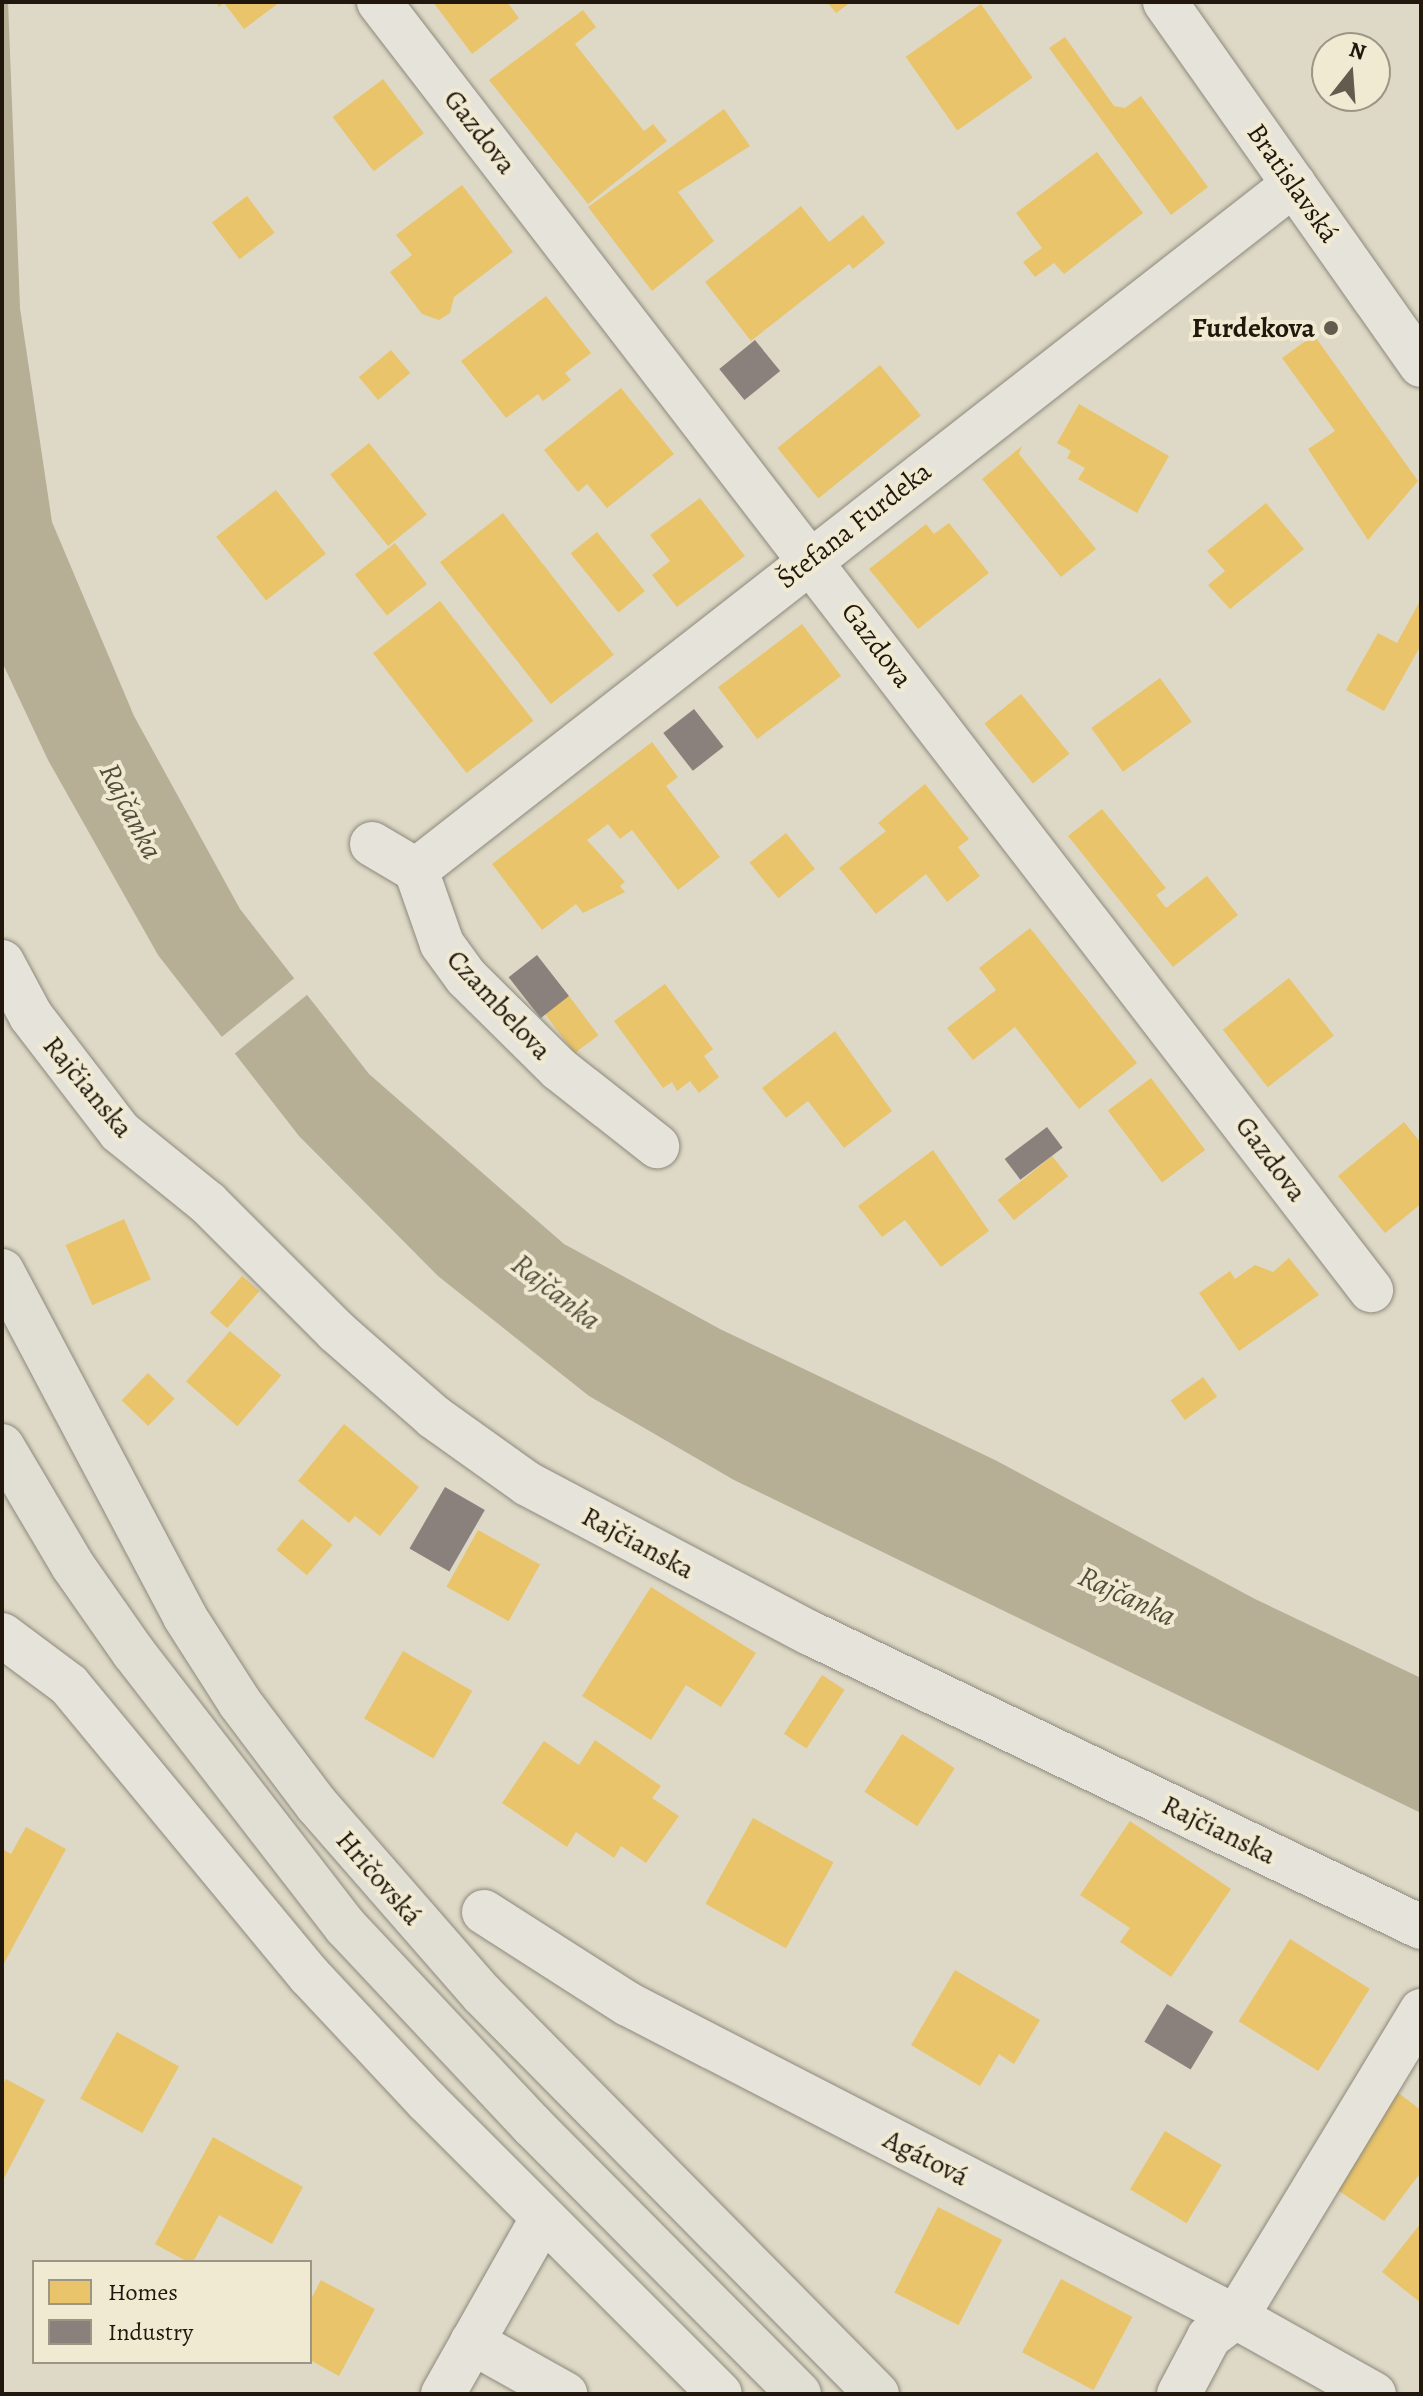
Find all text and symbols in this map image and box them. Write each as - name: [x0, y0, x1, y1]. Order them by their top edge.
- north arrow: [1311, 32, 1391, 112]
- text: N: [1345, 34, 1369, 68]
- street label: Gazdova: [437, 83, 523, 181]
- street label: Bratislavská: [1240, 117, 1346, 249]
- place label: Furdekova: [1192, 311, 1315, 345]
- marker: Furdekova: [1322, 319, 1340, 337]
- street label: Štefana Furdeka: [770, 454, 938, 596]
- street label: Gazdova: [834, 596, 920, 694]
- water label: Rajčanka: [92, 757, 170, 865]
- street label: Czambelova: [440, 943, 558, 1067]
- street label: Rajčianska: [36, 1029, 140, 1145]
- street label: Gazdova: [1228, 1110, 1314, 1208]
- water label: Rajčanka: [504, 1246, 608, 1338]
- street label: Rajčianska: [576, 1499, 700, 1587]
- water label: Rajčanka: [1073, 1558, 1181, 1634]
- street label: Rajčianska: [1157, 1788, 1281, 1872]
- street label: Hričovská: [329, 1824, 429, 1932]
- street label: Agátová: [878, 2122, 974, 2194]
- legend: [32, 2260, 312, 2364]
- text: Homes: [108, 2276, 178, 2308]
- text: Industry: [108, 2316, 193, 2348]

